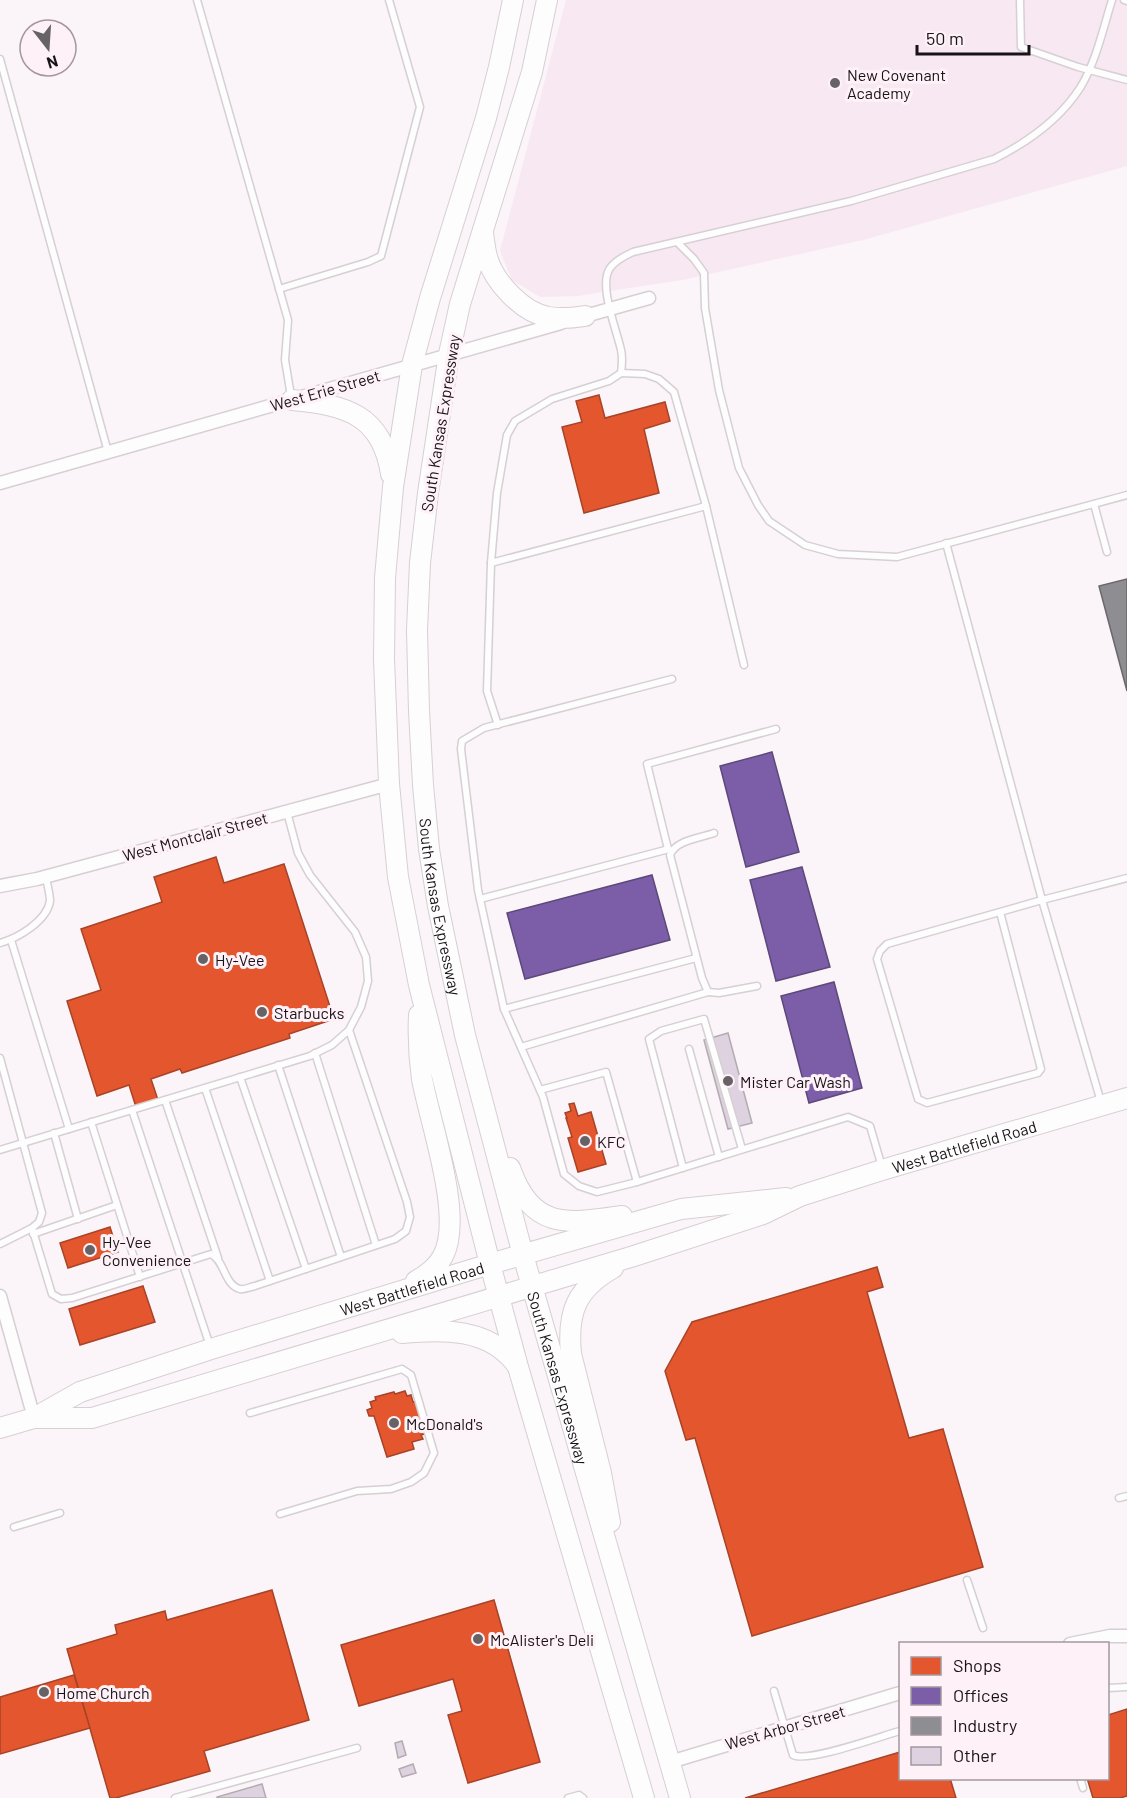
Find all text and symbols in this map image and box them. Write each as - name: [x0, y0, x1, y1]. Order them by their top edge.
- north arrow: [18, 18, 78, 78]
- scale bar: [917, 18, 1030, 56]
- text: 50 m: [926, 27, 964, 49]
- text: N: [45, 52, 60, 73]
- place label: New Covenant Academy: [847, 65, 946, 102]
- marker: New Covenant Academy: [828, 76, 842, 90]
- street label: South Kansas Expressway: [417, 332, 464, 513]
- street label: West Erie Street: [268, 365, 382, 415]
- street label: West Montclair Street: [120, 807, 270, 865]
- street label: South Kansas Expressway: [417, 817, 466, 998]
- place label: Hy-Vee: [215, 950, 265, 969]
- marker: Hy-Vee: [196, 952, 210, 966]
- place label: Starbucks: [274, 1003, 344, 1022]
- marker: Starbucks: [255, 1005, 269, 1019]
- place label: Mister Car Wash: [740, 1072, 851, 1091]
- marker: Mister Car Wash: [721, 1074, 735, 1088]
- street label: West Battlefield Road: [890, 1116, 1038, 1176]
- place label: KFC: [597, 1132, 626, 1151]
- marker: KFC: [578, 1134, 592, 1148]
- place label: Hy-Vee Convenience: [102, 1232, 191, 1269]
- marker: Hy-Vee Convenience: [83, 1243, 97, 1257]
- street label: West Battlefield Road: [337, 1257, 486, 1319]
- street label: South Kansas Expressway: [524, 1289, 593, 1467]
- place label: McDonald's: [406, 1414, 483, 1433]
- marker: McDonald's: [387, 1416, 401, 1430]
- place label: McAlister's Deli: [490, 1630, 594, 1649]
- marker: McAlister's Deli: [471, 1632, 485, 1646]
- legend: [899, 1642, 1109, 1780]
- text: Shops: [953, 1654, 1002, 1676]
- place label: Home Church: [56, 1683, 150, 1702]
- text: Offices: [953, 1684, 1009, 1706]
- marker: Home Church: [37, 1685, 51, 1699]
- street label: West Arbor Street: [723, 1701, 847, 1753]
- text: Industry: [953, 1714, 1017, 1736]
- text: Other: [953, 1744, 997, 1766]

